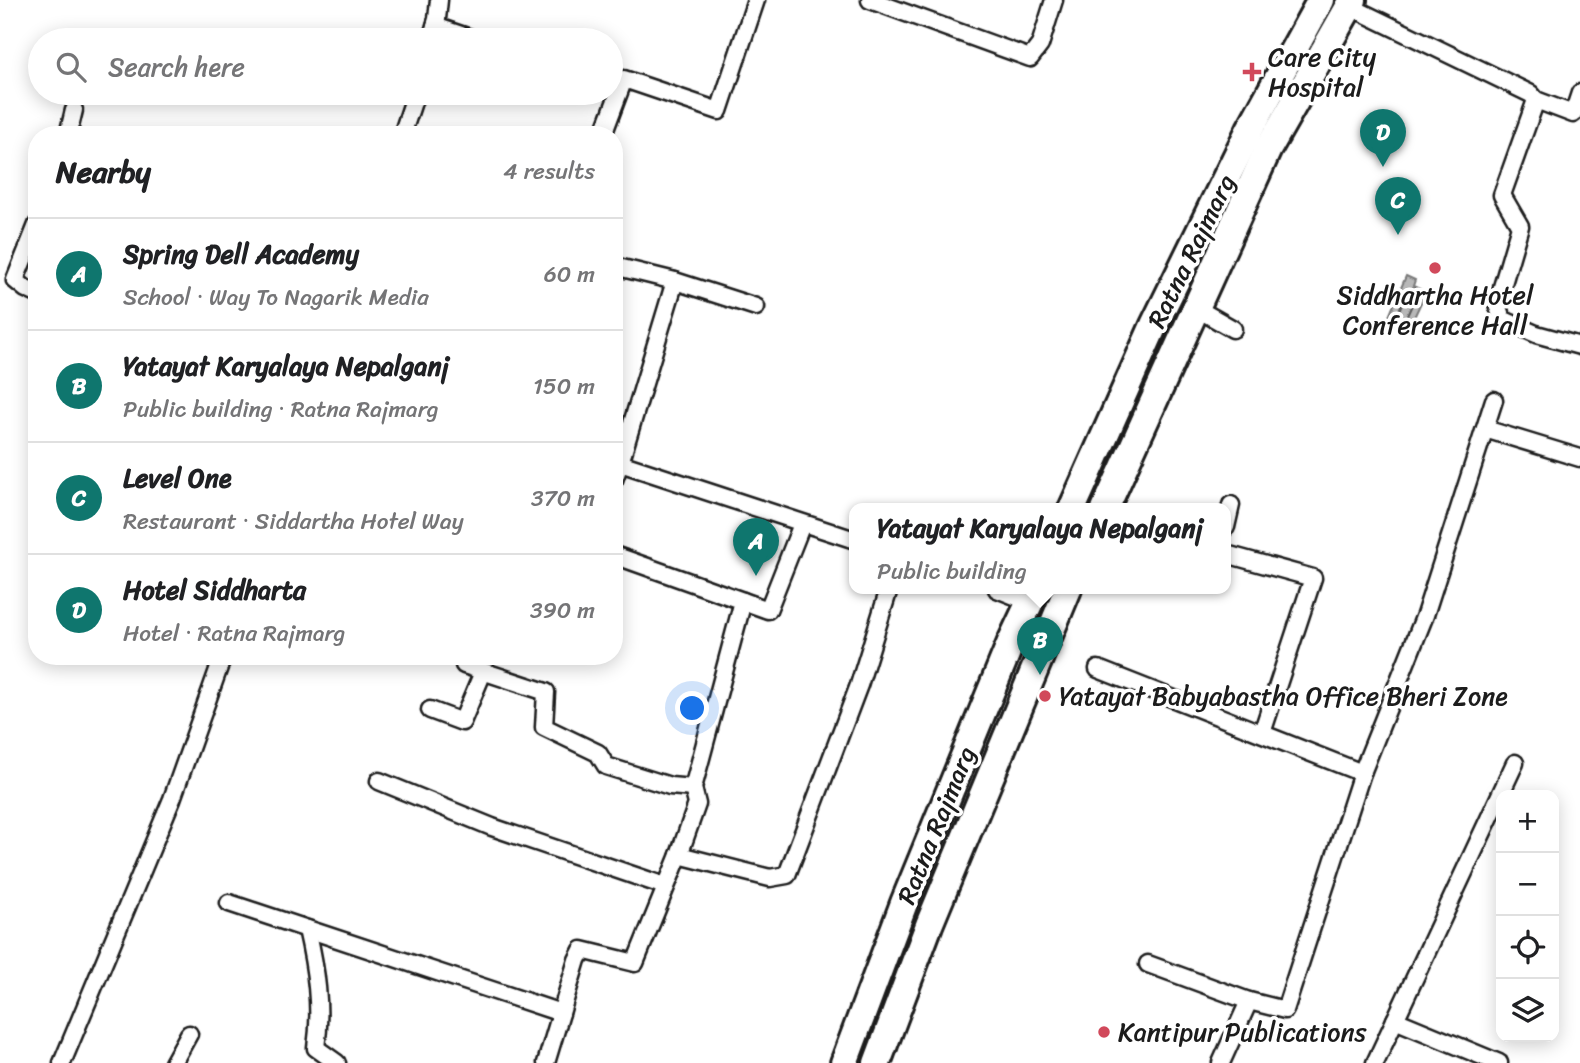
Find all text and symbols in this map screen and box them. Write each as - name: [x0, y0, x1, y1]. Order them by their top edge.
- search box: [28, 28, 623, 105]
- place label: Care City Hospital: [1268, 34, 1377, 110]
- text: Search here: [108, 44, 245, 90]
- icon: search: [52, 48, 90, 86]
- marker: Care City Hospital: [1242, 62, 1262, 82]
- pin: D: [1360, 109, 1406, 167]
- text: Nearby: [56, 145, 151, 199]
- text: 4 results: [503, 151, 595, 192]
- street label: Ratna Rajmarg: [1134, 166, 1248, 336]
- pin: C: [1375, 177, 1421, 235]
- text: Spring Dell Academy: [123, 231, 359, 277]
- text: A: [71, 254, 87, 295]
- text: 60 m: [544, 254, 595, 295]
- marker: Siddhartha Hotel Conference Hall: [1427, 260, 1443, 276]
- place label: Siddhartha Hotel Conference Hall: [1337, 272, 1534, 348]
- text: School · Way To Nagarik Media: [123, 277, 429, 318]
- text: Yatayat Karyalaya Nepalganj: [123, 343, 449, 389]
- text: B: [72, 366, 86, 407]
- text: 150 m: [533, 366, 595, 407]
- text: Public building · Ratna Rajmarg: [123, 389, 439, 430]
- text: Level One: [123, 455, 232, 501]
- text: C: [72, 478, 86, 519]
- text: 370 m: [531, 478, 595, 519]
- text: Restaurant · Siddartha Hotel Way: [123, 501, 464, 542]
- popup: [849, 503, 1231, 594]
- text: Yatayat Karyalaya Nepalganj: [877, 505, 1203, 551]
- pin: A: [733, 518, 779, 576]
- text: Public building: [877, 551, 1027, 592]
- text: Hotel Siddharta: [123, 567, 306, 613]
- text: D: [72, 590, 86, 631]
- text: 390 m: [530, 590, 595, 631]
- text: Hotel · Ratna Rajmarg: [123, 613, 345, 654]
- pin: B: [1017, 617, 1063, 675]
- place label: Yatayat Babyabastha Office Bheri Zone: [1059, 673, 1508, 719]
- marker: Yatayat Babyabastha Office Bheri Zone: [1037, 688, 1053, 704]
- your location: [675, 691, 709, 725]
- street label: Ratna Rajmarg: [883, 739, 989, 911]
- map controls: [1496, 790, 1559, 1042]
- button: +: [1496, 790, 1559, 853]
- button: −: [1496, 853, 1559, 916]
- button: locate: [1496, 916, 1559, 979]
- button: layers: [1496, 979, 1559, 1042]
- place label: Kantipur Publications: [1118, 1009, 1368, 1055]
- marker: Kantipur Publications: [1096, 1024, 1112, 1040]

